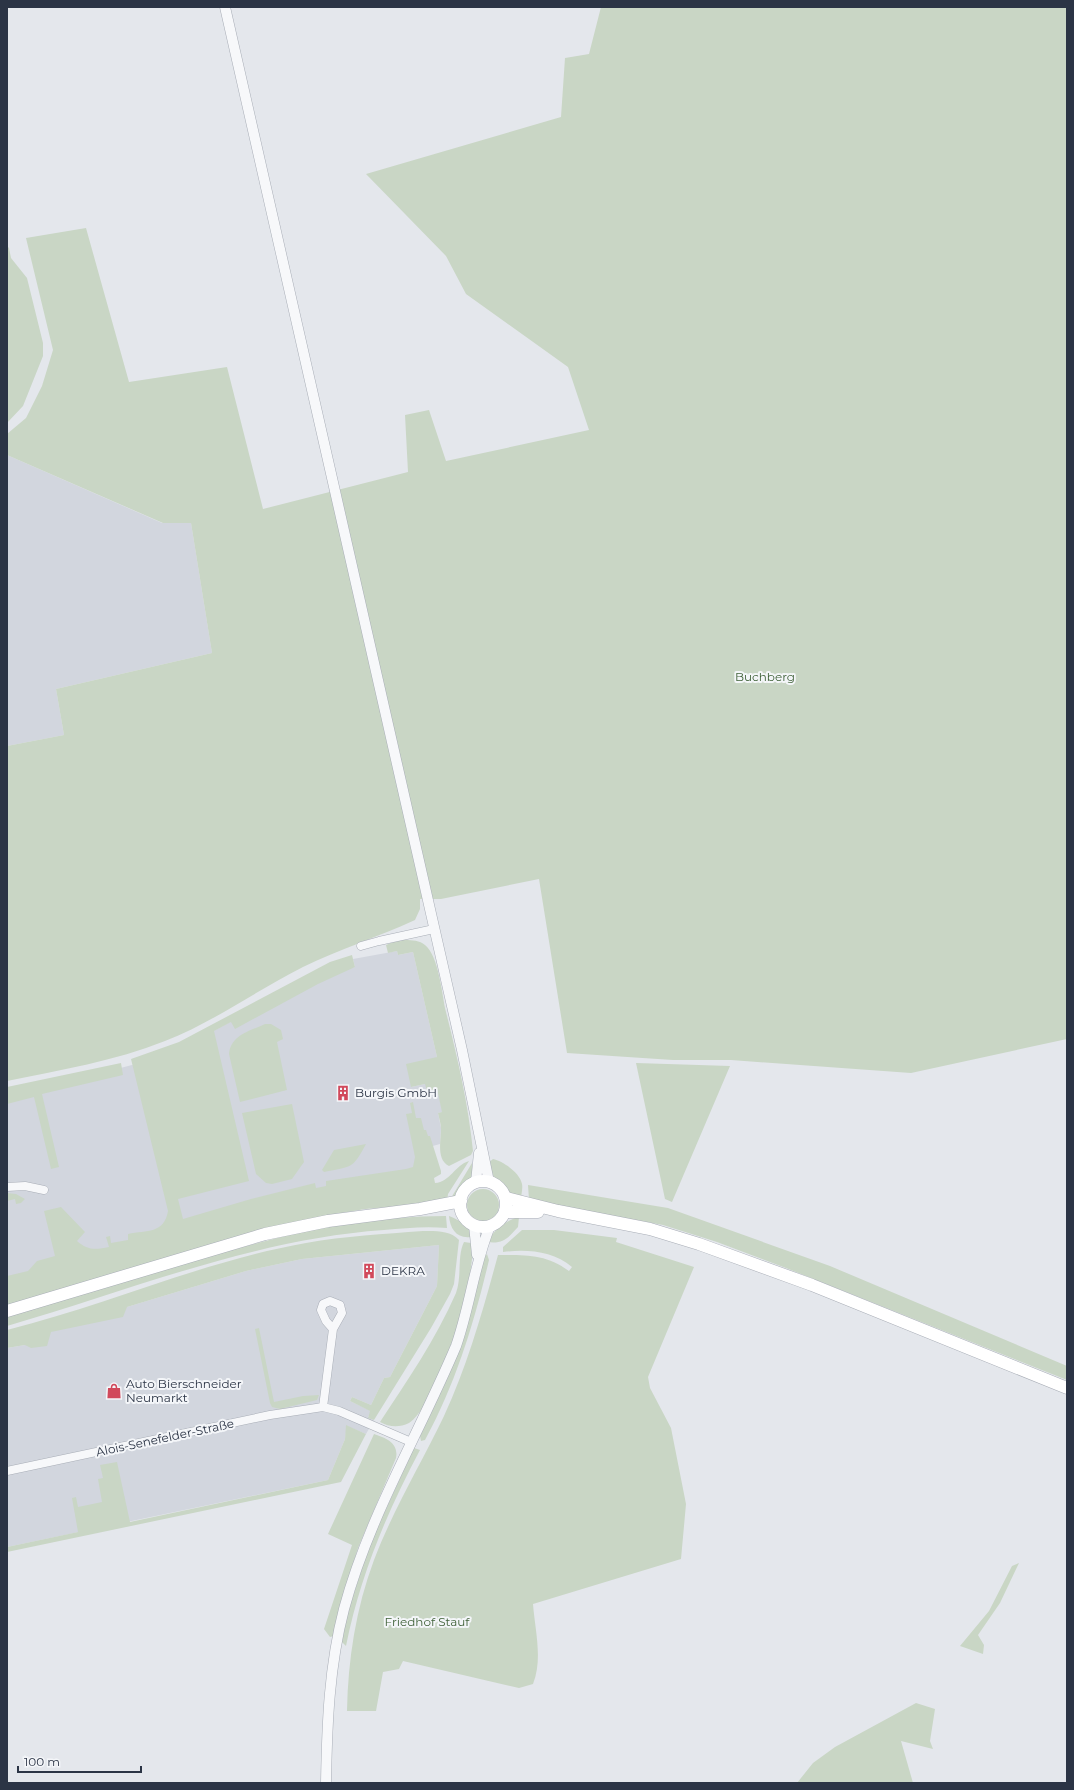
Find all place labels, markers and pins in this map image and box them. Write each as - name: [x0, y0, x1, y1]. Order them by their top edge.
- building icon: Burgis GmbH: [334, 1084, 352, 1102]
- place label: Burgis GmbH: [355, 1085, 437, 1100]
- building icon: DEKRA: [360, 1262, 378, 1280]
- place label: DEKRA: [381, 1263, 425, 1278]
- place label: Auto Bierschneider Neumarkt: [126, 1376, 242, 1405]
- shop icon: Auto Bierschneider Neumarkt: [105, 1382, 123, 1400]

